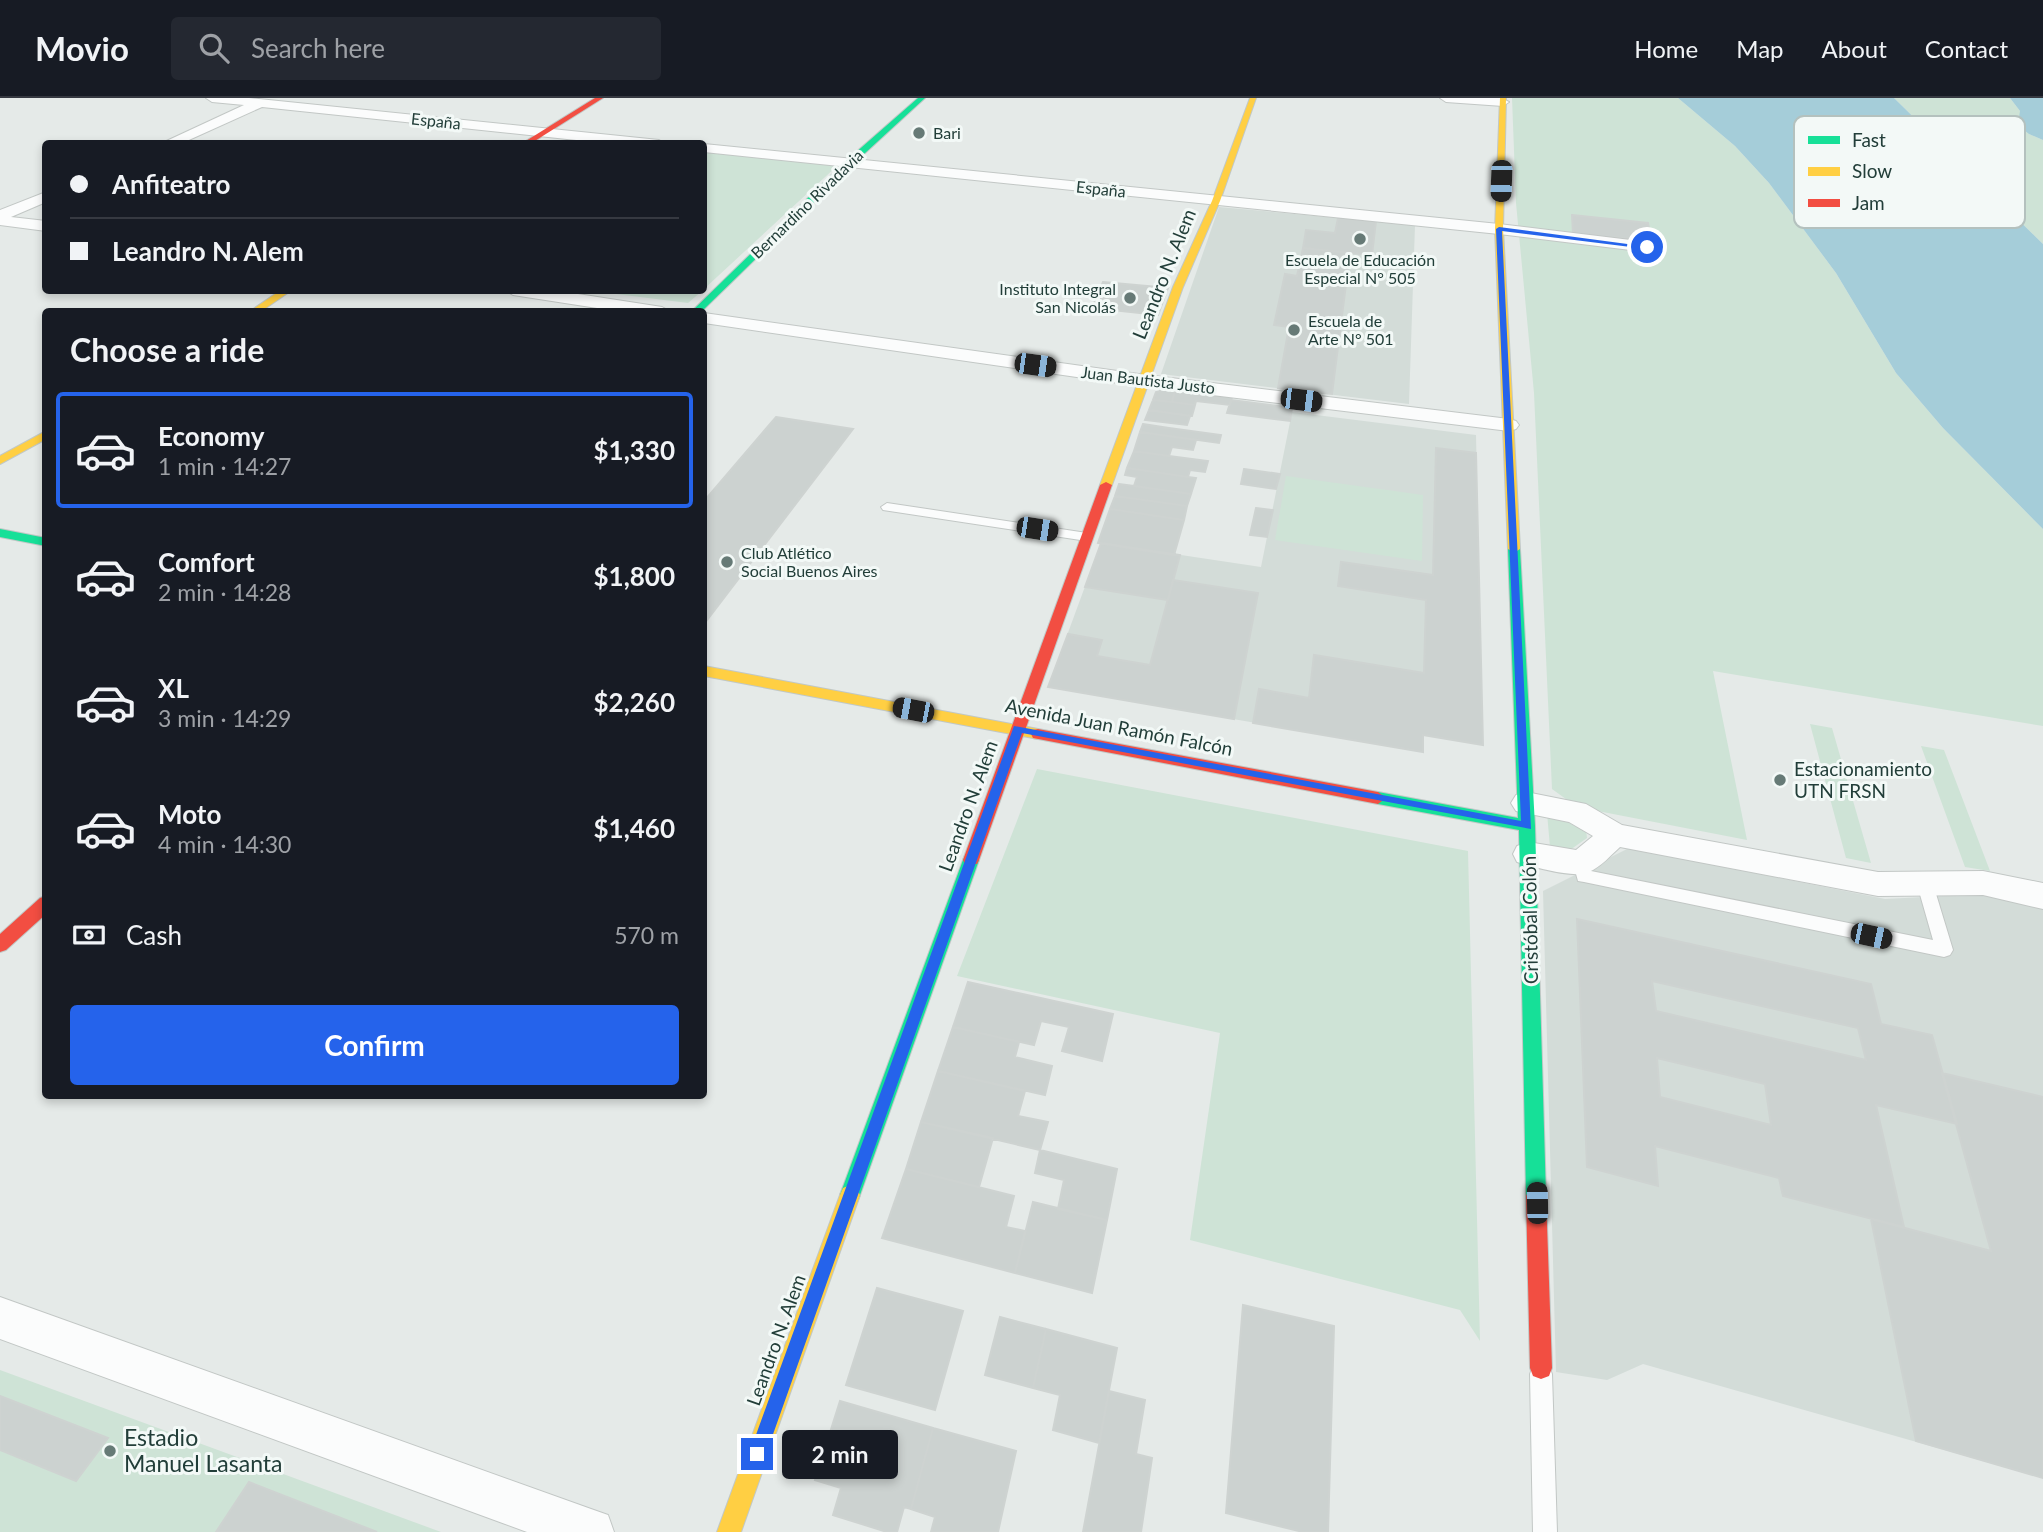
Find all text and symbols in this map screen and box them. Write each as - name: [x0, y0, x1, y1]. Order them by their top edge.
- search box: [171, 17, 661, 80]
- text: Movio: [35, 28, 129, 68]
- icon: search: [195, 29, 233, 67]
- text: Search here: [251, 32, 385, 64]
- text: Home: [1634, 34, 1698, 63]
- text: Map: [1736, 34, 1784, 63]
- text: About: [1822, 34, 1887, 63]
- text: Contact: [1925, 34, 2008, 63]
- street label: España: [410, 108, 462, 133]
- legend: [1794, 116, 2025, 228]
- place label: Bari: [933, 123, 961, 142]
- marker: Bari: [911, 125, 927, 141]
- text: Fast: [1852, 128, 1886, 151]
- street label: Bernardino Rivadavia: [747, 145, 867, 262]
- text: Slow: [1852, 159, 1892, 182]
- car: [1490, 160, 1513, 202]
- text: Anfiteatro: [112, 168, 230, 200]
- street label: España: [1075, 176, 1127, 201]
- text: Jam: [1852, 191, 1885, 214]
- street label: Leandro N. Alem: [1127, 205, 1200, 342]
- marker: Escuela de Educación Especial N° 505: [1352, 231, 1368, 247]
- route start: [1631, 231, 1663, 263]
- text: Leandro N. Alem: [112, 235, 304, 267]
- place label: Escuela de Educación Especial N° 505: [1285, 250, 1435, 287]
- place label: Instituto Integral San Nicolás: [999, 279, 1116, 316]
- marker: Instituto Integral San Nicolás: [1122, 290, 1138, 306]
- place label: Escuela de Arte N° 501: [1308, 311, 1394, 348]
- marker: Escuela de Arte N° 501: [1286, 322, 1302, 338]
- text: Choose a ride: [70, 330, 264, 369]
- car: [1013, 352, 1058, 378]
- street label: Juan Bautista Justo: [1080, 362, 1216, 397]
- car: [1279, 387, 1324, 413]
- icon: car: [74, 419, 137, 482]
- text: Economy: [158, 420, 264, 452]
- text: $1,330: [594, 434, 675, 466]
- text: 1 min · 14:27: [158, 452, 291, 480]
- car: [1015, 515, 1060, 543]
- place label: Club Atlético Social Buenos Aires: [741, 543, 878, 580]
- icon: car: [74, 545, 137, 608]
- text: Comfort: [158, 546, 255, 578]
- marker: Club Atlético Social Buenos Aires: [719, 554, 735, 570]
- text: $1,800: [594, 560, 675, 592]
- text: 2 min · 14:28: [158, 578, 291, 606]
- icon: car: [74, 671, 137, 734]
- text: XL: [158, 672, 189, 704]
- text: $2,260: [594, 686, 675, 718]
- street label: Avenida Juan Ramón Falcón: [1003, 693, 1235, 760]
- car: [891, 696, 936, 724]
- text: 3 min · 14:29: [158, 704, 291, 732]
- street label: Leandro N. Alem: [933, 737, 1002, 875]
- place label: Estacionamiento UTN FRSN: [1794, 757, 1932, 802]
- marker: Estacionamiento UTN FRSN: [1772, 772, 1788, 788]
- icon: car: [74, 797, 137, 860]
- text: Moto: [158, 798, 221, 830]
- text: $1,460: [594, 812, 675, 844]
- text: 4 min · 14:30: [158, 830, 291, 858]
- street label: Cristóbal Colón: [1517, 856, 1542, 984]
- icon: cash: [70, 916, 108, 954]
- text: Cash: [126, 919, 182, 951]
- text: 570 m: [614, 921, 679, 949]
- car: [1849, 921, 1894, 951]
- button: Confirm: [70, 1005, 679, 1085]
- car: [1527, 1182, 1548, 1224]
- street label: Leandro N. Alem: [741, 1271, 810, 1409]
- place label: Estadio Manuel Lasanta: [124, 1423, 283, 1477]
- callout: 2 min: [782, 1430, 897, 1478]
- route end: [741, 1438, 773, 1470]
- text: 2 min: [811, 1440, 869, 1468]
- marker: Estadio Manuel Lasanta: [102, 1443, 118, 1459]

